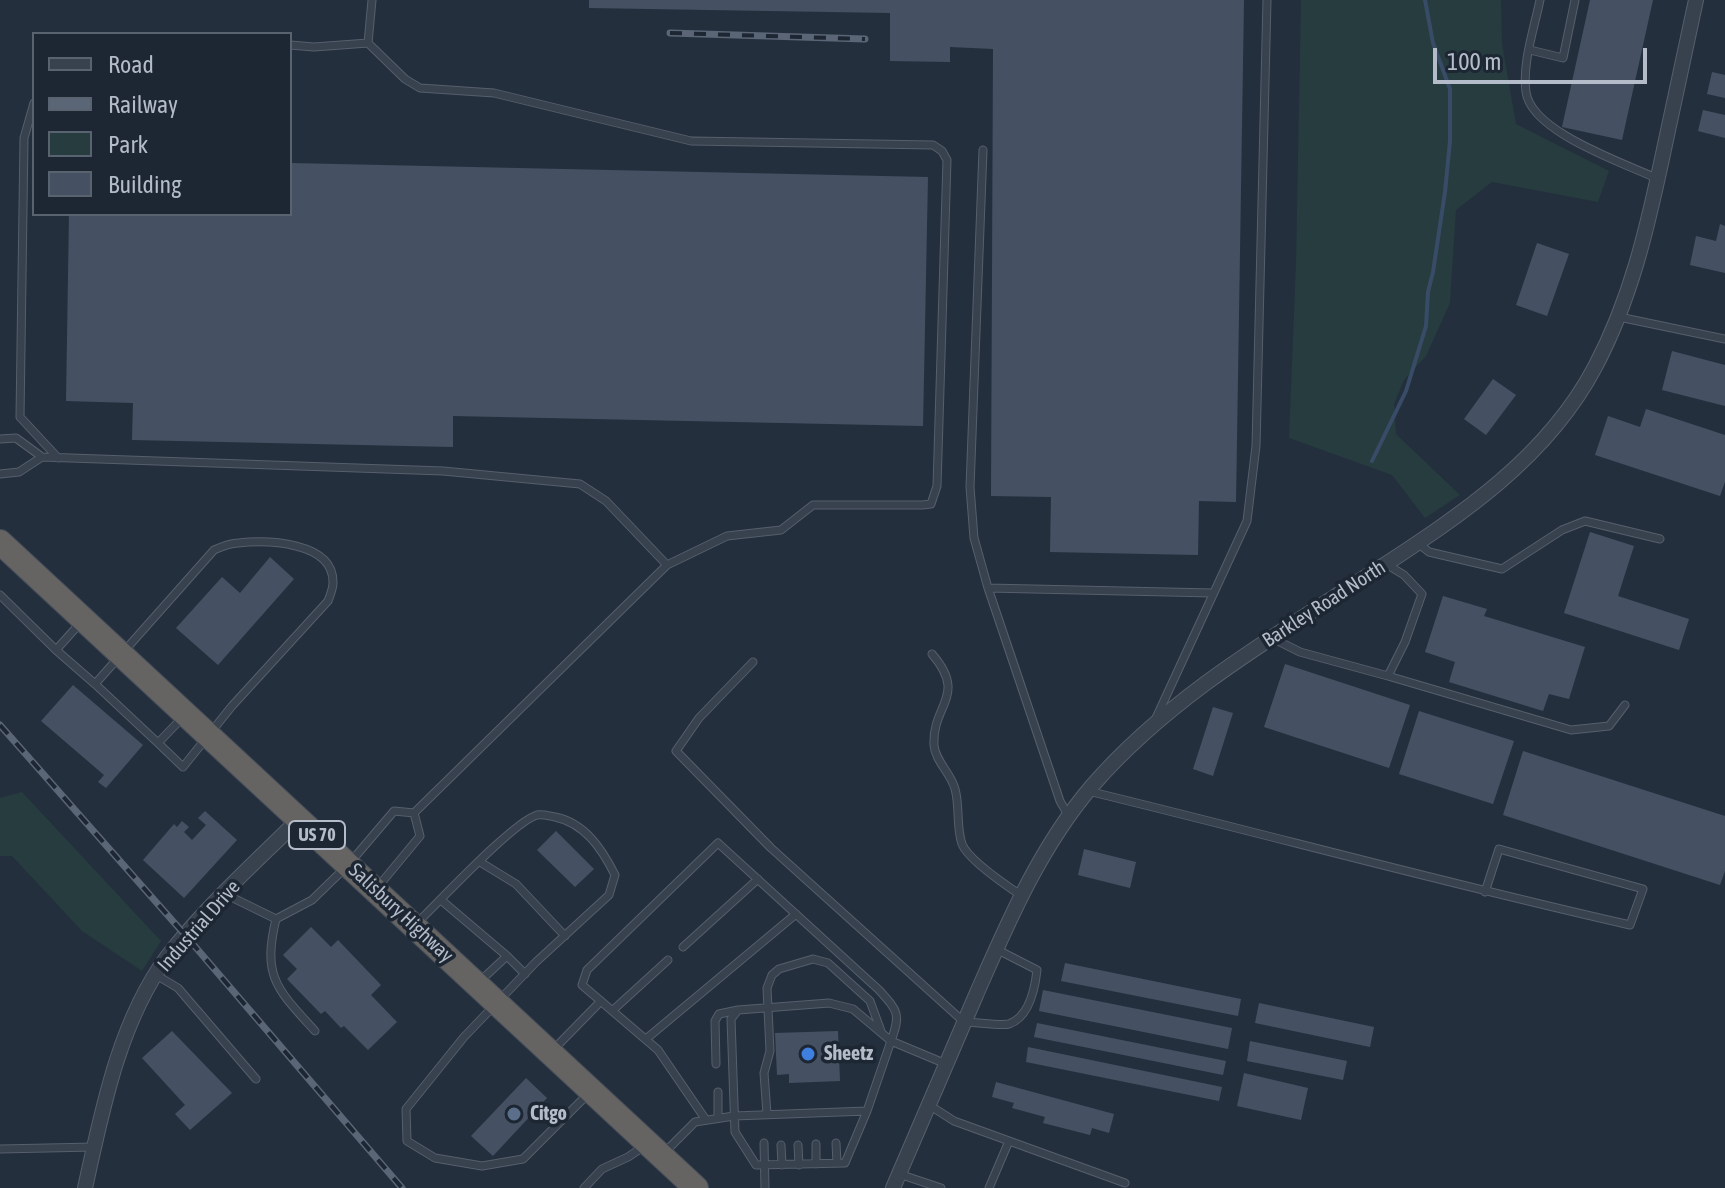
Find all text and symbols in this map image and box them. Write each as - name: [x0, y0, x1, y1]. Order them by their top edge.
- legend: [32, 32, 292, 216]
- scale bar: [1437, 32, 1651, 82]
- text: 100 m: [1447, 48, 1501, 75]
- text: Road: [108, 51, 154, 78]
- text: Railway: [108, 91, 178, 118]
- text: Park: [108, 131, 148, 158]
- text: Building: [108, 171, 181, 198]
- street label: Barkley Road North: [1258, 555, 1390, 653]
- road number: US 70: [289, 821, 345, 849]
- street label: Salisbury Highway: [344, 858, 458, 968]
- street label: Industrial Drive: [153, 875, 245, 977]
- place label: Sheetz: [824, 1042, 873, 1066]
- marker: Sheetz: [799, 1045, 817, 1063]
- place label: Citgo: [530, 1102, 567, 1126]
- marker: Citgo: [505, 1105, 523, 1123]

